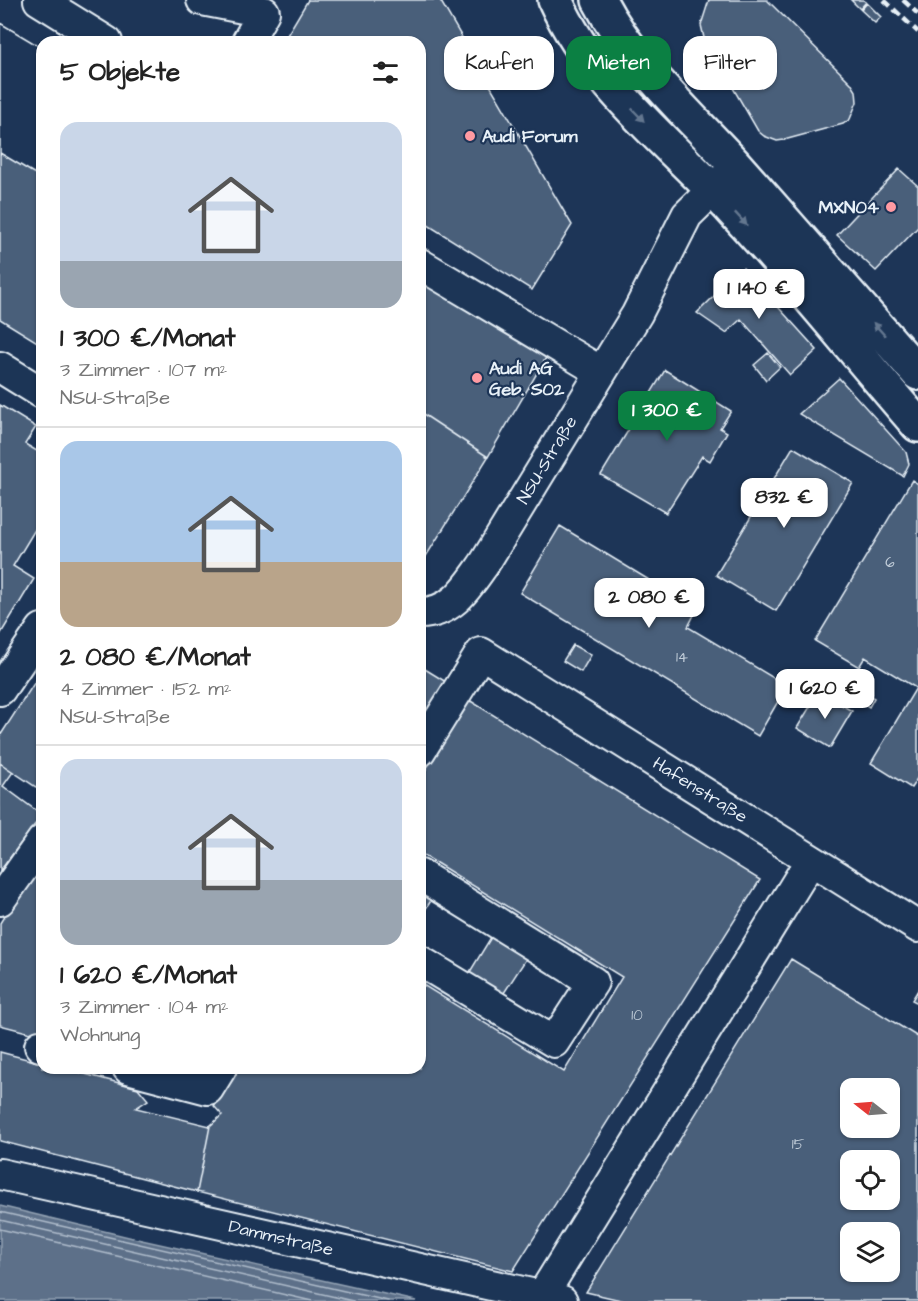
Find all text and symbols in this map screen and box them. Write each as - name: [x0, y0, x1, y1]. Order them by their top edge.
- chip: Kaufen: [444, 36, 554, 90]
- chip: Mieten: [566, 36, 671, 90]
- chip: Filter: [683, 36, 777, 90]
- text: 5 Objekte: [60, 54, 180, 90]
- icon: filters: [369, 56, 402, 89]
- one-way arrow: [631, 108, 645, 123]
- place label: Audi Forum: [482, 124, 578, 149]
- marker: Audi Forum: [463, 129, 477, 143]
- icon: home: [177, 161, 285, 269]
- place label: MXN04: [818, 195, 880, 220]
- marker: MXN04: [884, 200, 898, 214]
- one-way arrow: [734, 211, 747, 226]
- pin: 1 140 €: [704, 269, 814, 320]
- text: 1 140 €: [727, 274, 791, 302]
- text: 1 300 €/Monat: [60, 320, 236, 356]
- one-way arrow: [873, 322, 886, 337]
- text: 3 Zimmer · 107 m²: [60, 356, 227, 384]
- place label: Audi AG Geb. S02: [489, 356, 565, 402]
- marker: Audi AG Geb. S02: [470, 371, 484, 385]
- text: NSU-Straße: [60, 384, 170, 412]
- pin: 1 300 €: [612, 391, 722, 442]
- text: 1 300 €: [632, 396, 702, 424]
- street label: NSU-Straße: [511, 411, 583, 509]
- pin: 832 €: [742, 478, 826, 529]
- icon: home: [177, 480, 285, 588]
- text: 832 €: [755, 483, 813, 511]
- house number: 6: [885, 552, 895, 573]
- pin: 2 080 €: [594, 578, 704, 629]
- text: 2 080 €: [608, 583, 690, 611]
- text: 2 080 €/Monat: [60, 639, 251, 675]
- house number: 14: [676, 647, 688, 668]
- pin: 1 620 €: [770, 669, 880, 720]
- text: 1 620 €: [789, 674, 861, 702]
- text: 4 Zimmer · 152 m²: [60, 675, 231, 703]
- text: NSU-Straße: [60, 703, 170, 731]
- street label: Hafenstraße: [648, 751, 752, 829]
- icon: home: [177, 798, 285, 906]
- text: 1 620 €/Monat: [60, 957, 237, 993]
- text: 3 Zimmer · 104 m²: [60, 993, 229, 1021]
- house number: 10: [631, 1005, 643, 1026]
- text: Wohnung: [60, 1021, 140, 1049]
- north arrow: [840, 1078, 900, 1138]
- map controls: [840, 1078, 900, 1282]
- house number: 15: [792, 1134, 805, 1155]
- button: locate: [840, 1150, 900, 1210]
- street label: Dammstraße: [226, 1214, 336, 1262]
- button: layers: [840, 1222, 900, 1282]

